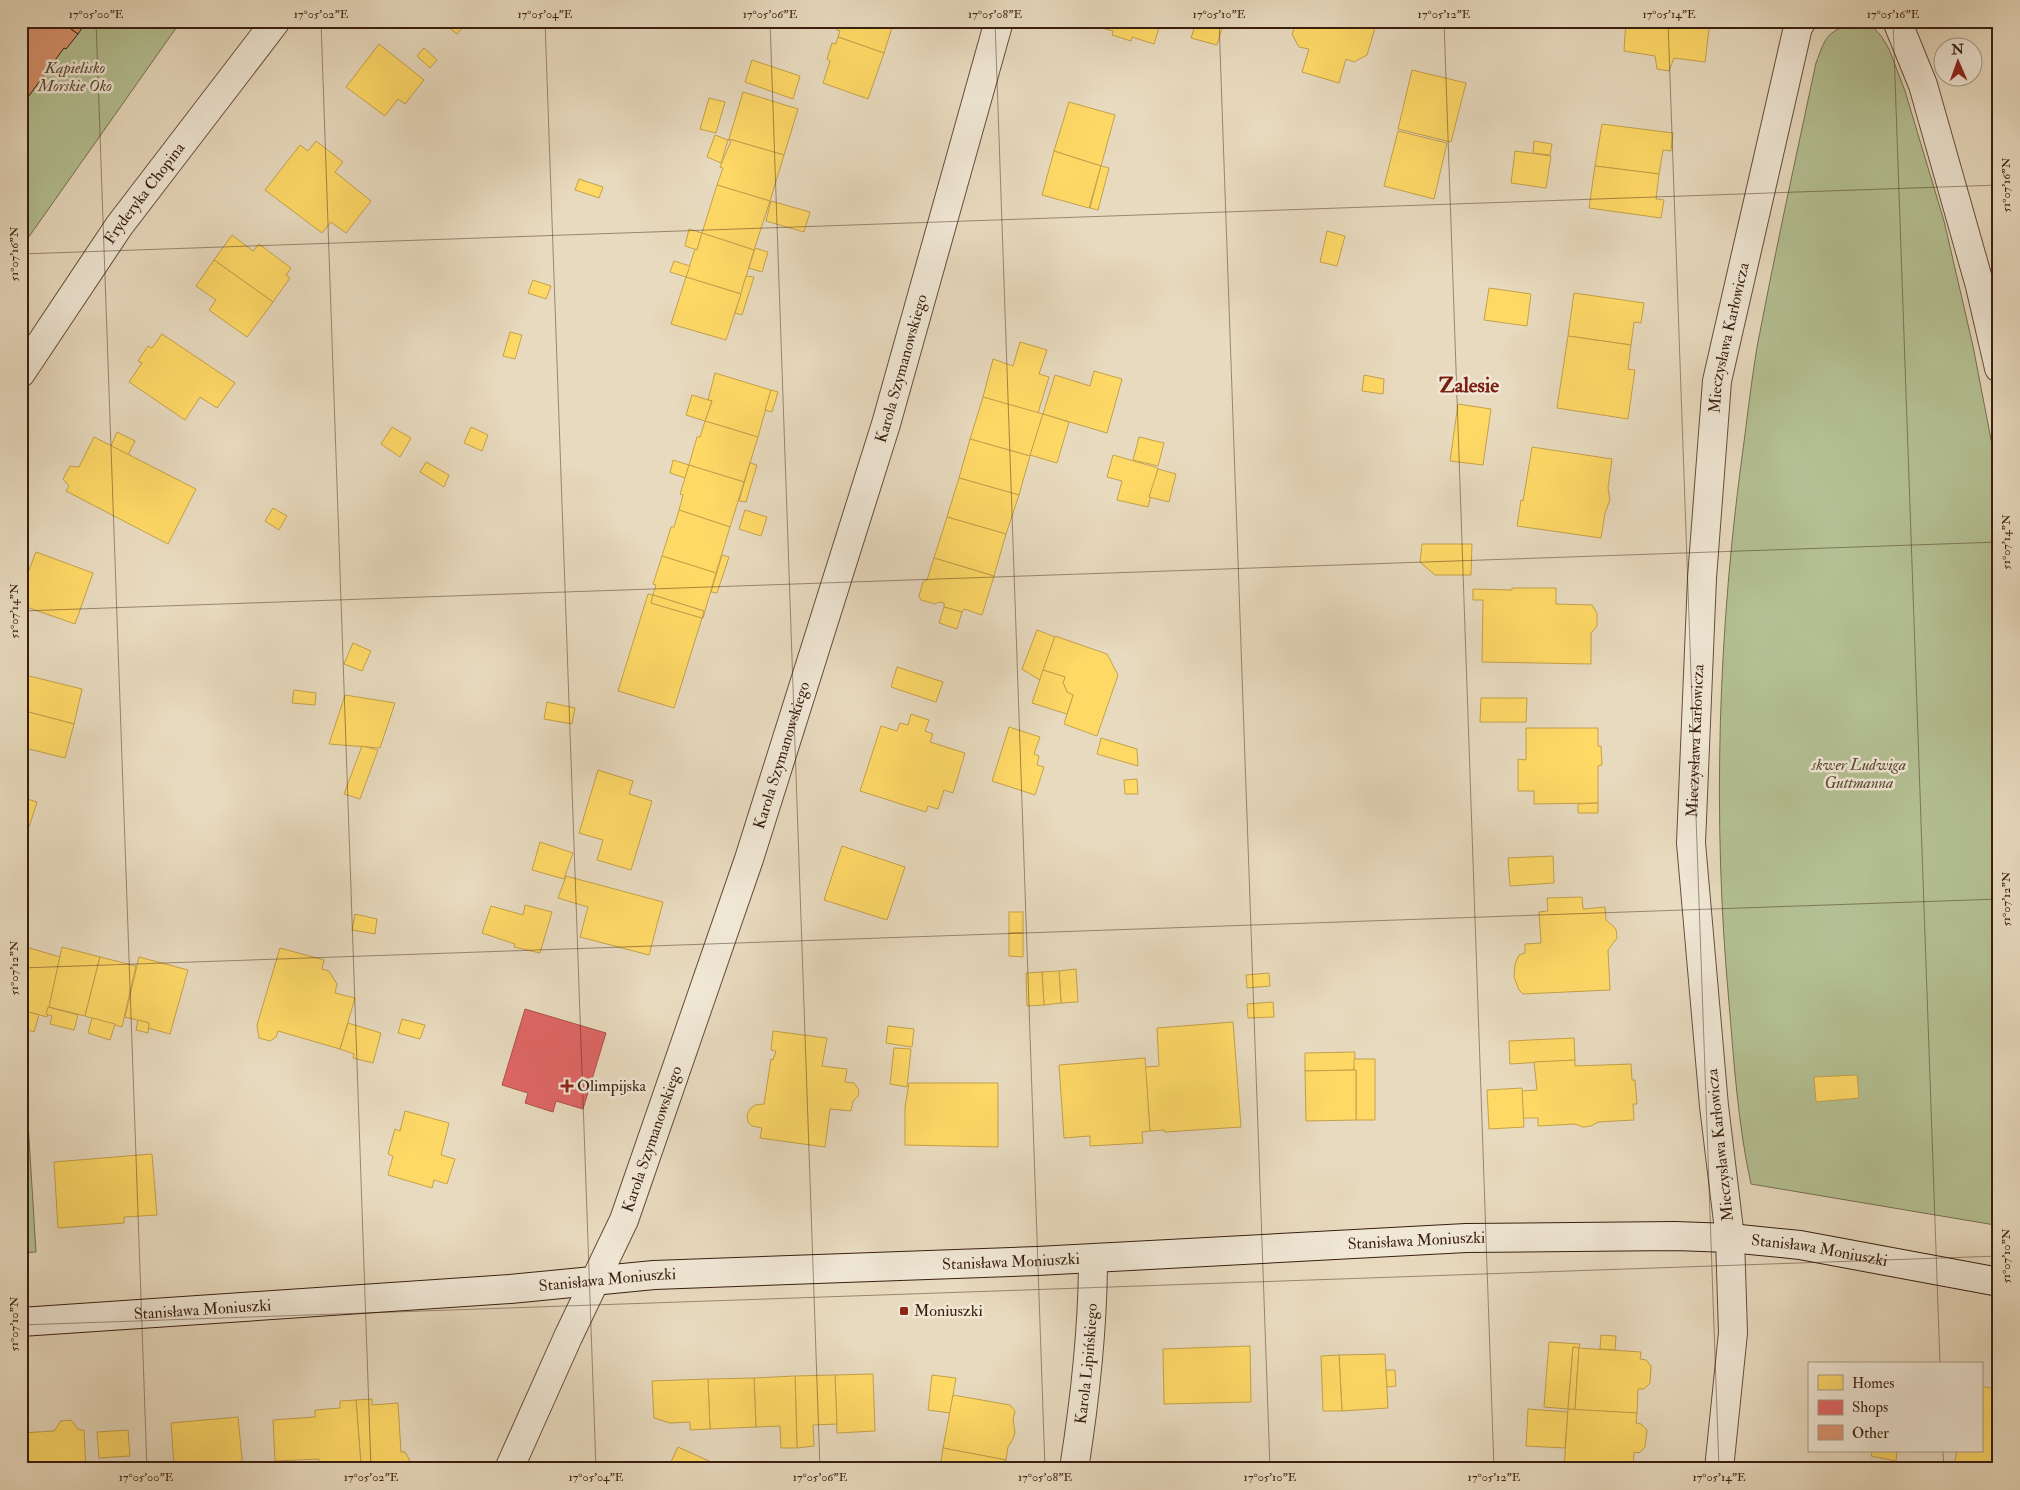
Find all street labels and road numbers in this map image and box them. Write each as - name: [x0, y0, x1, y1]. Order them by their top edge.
- street label: Fryderyka Chopina: [100, 138, 190, 248]
- street label: Mieczysława Karłowicza: [1705, 260, 1754, 414]
- street label: Karola Szymanowskiego: [871, 292, 932, 445]
- street label: Mieczysława Karłowicza: [1682, 663, 1708, 818]
- street label: Karola Szymanowskiego: [749, 679, 814, 832]
- street label: Karola Szymanowskiego: [617, 1063, 687, 1215]
- street label: Mieczysława Karłowicza: [1702, 1067, 1738, 1222]
- street label: Stanisława Moniuszki: [1347, 1228, 1485, 1254]
- street label: Stanisława Moniuszki: [1750, 1230, 1889, 1271]
- street label: Stanisława Moniuszki: [942, 1249, 1080, 1274]
- street label: Stanisława Moniuszki: [538, 1264, 676, 1296]
- street label: Stanisława Moniuszki: [133, 1295, 272, 1324]
- street label: Karola Lipińskiego: [1071, 1303, 1102, 1425]

